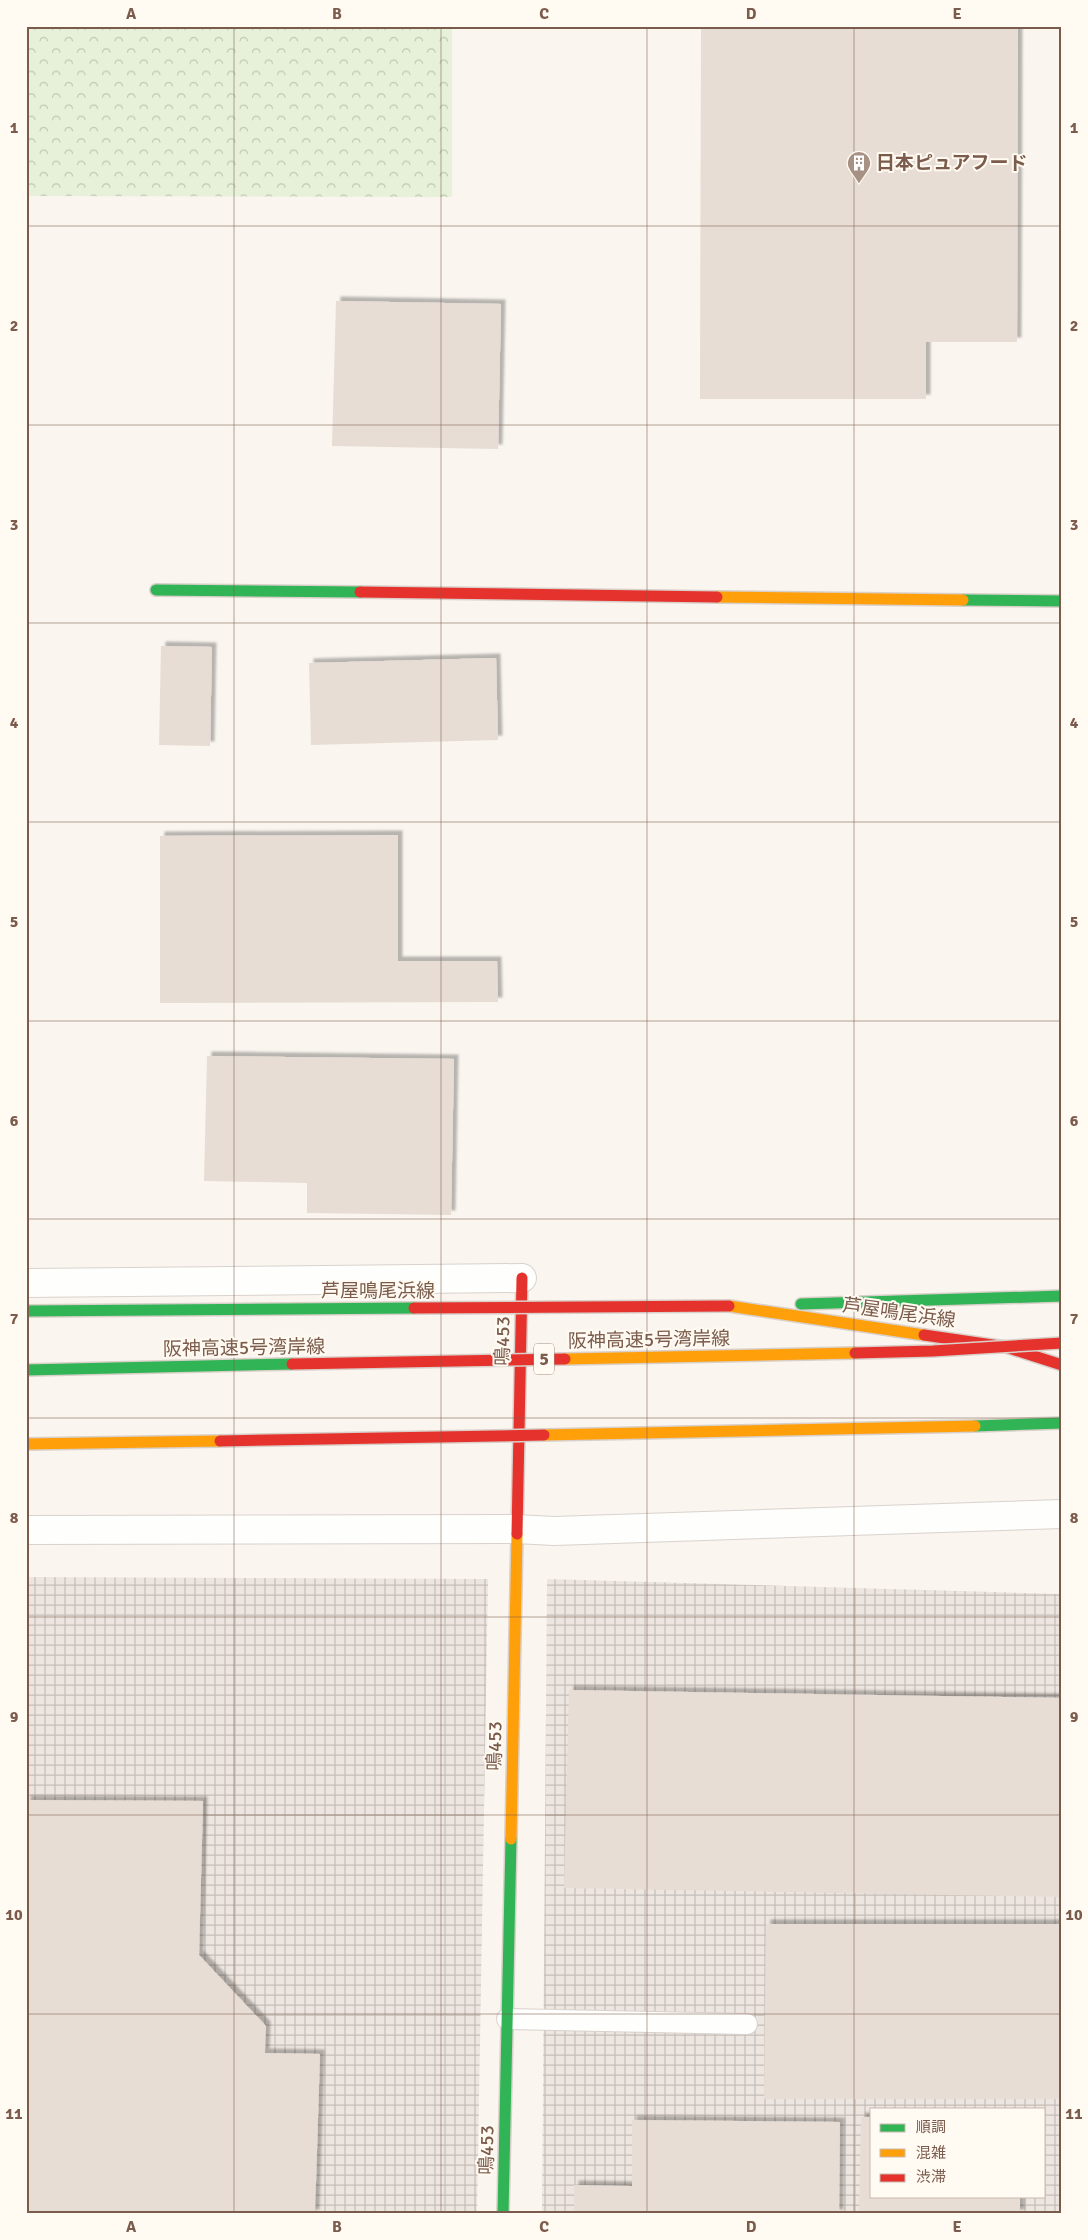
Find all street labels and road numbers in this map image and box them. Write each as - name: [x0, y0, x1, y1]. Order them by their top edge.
- street label: 芦屋鳴尾浜線: [321, 1279, 435, 1303]
- street label: 芦屋鳴尾浜線: [841, 1293, 957, 1333]
- street label: 鳴453: [491, 1316, 515, 1366]
- street label: 阪神高速5号湾岸線: [568, 1327, 730, 1353]
- street label: 阪神高速5号湾岸線: [163, 1335, 325, 1361]
- road number: 5: [534, 1344, 554, 1375]
- street label: 鳴453: [483, 1721, 507, 1771]
- street label: 鳴453: [475, 2125, 499, 2175]

